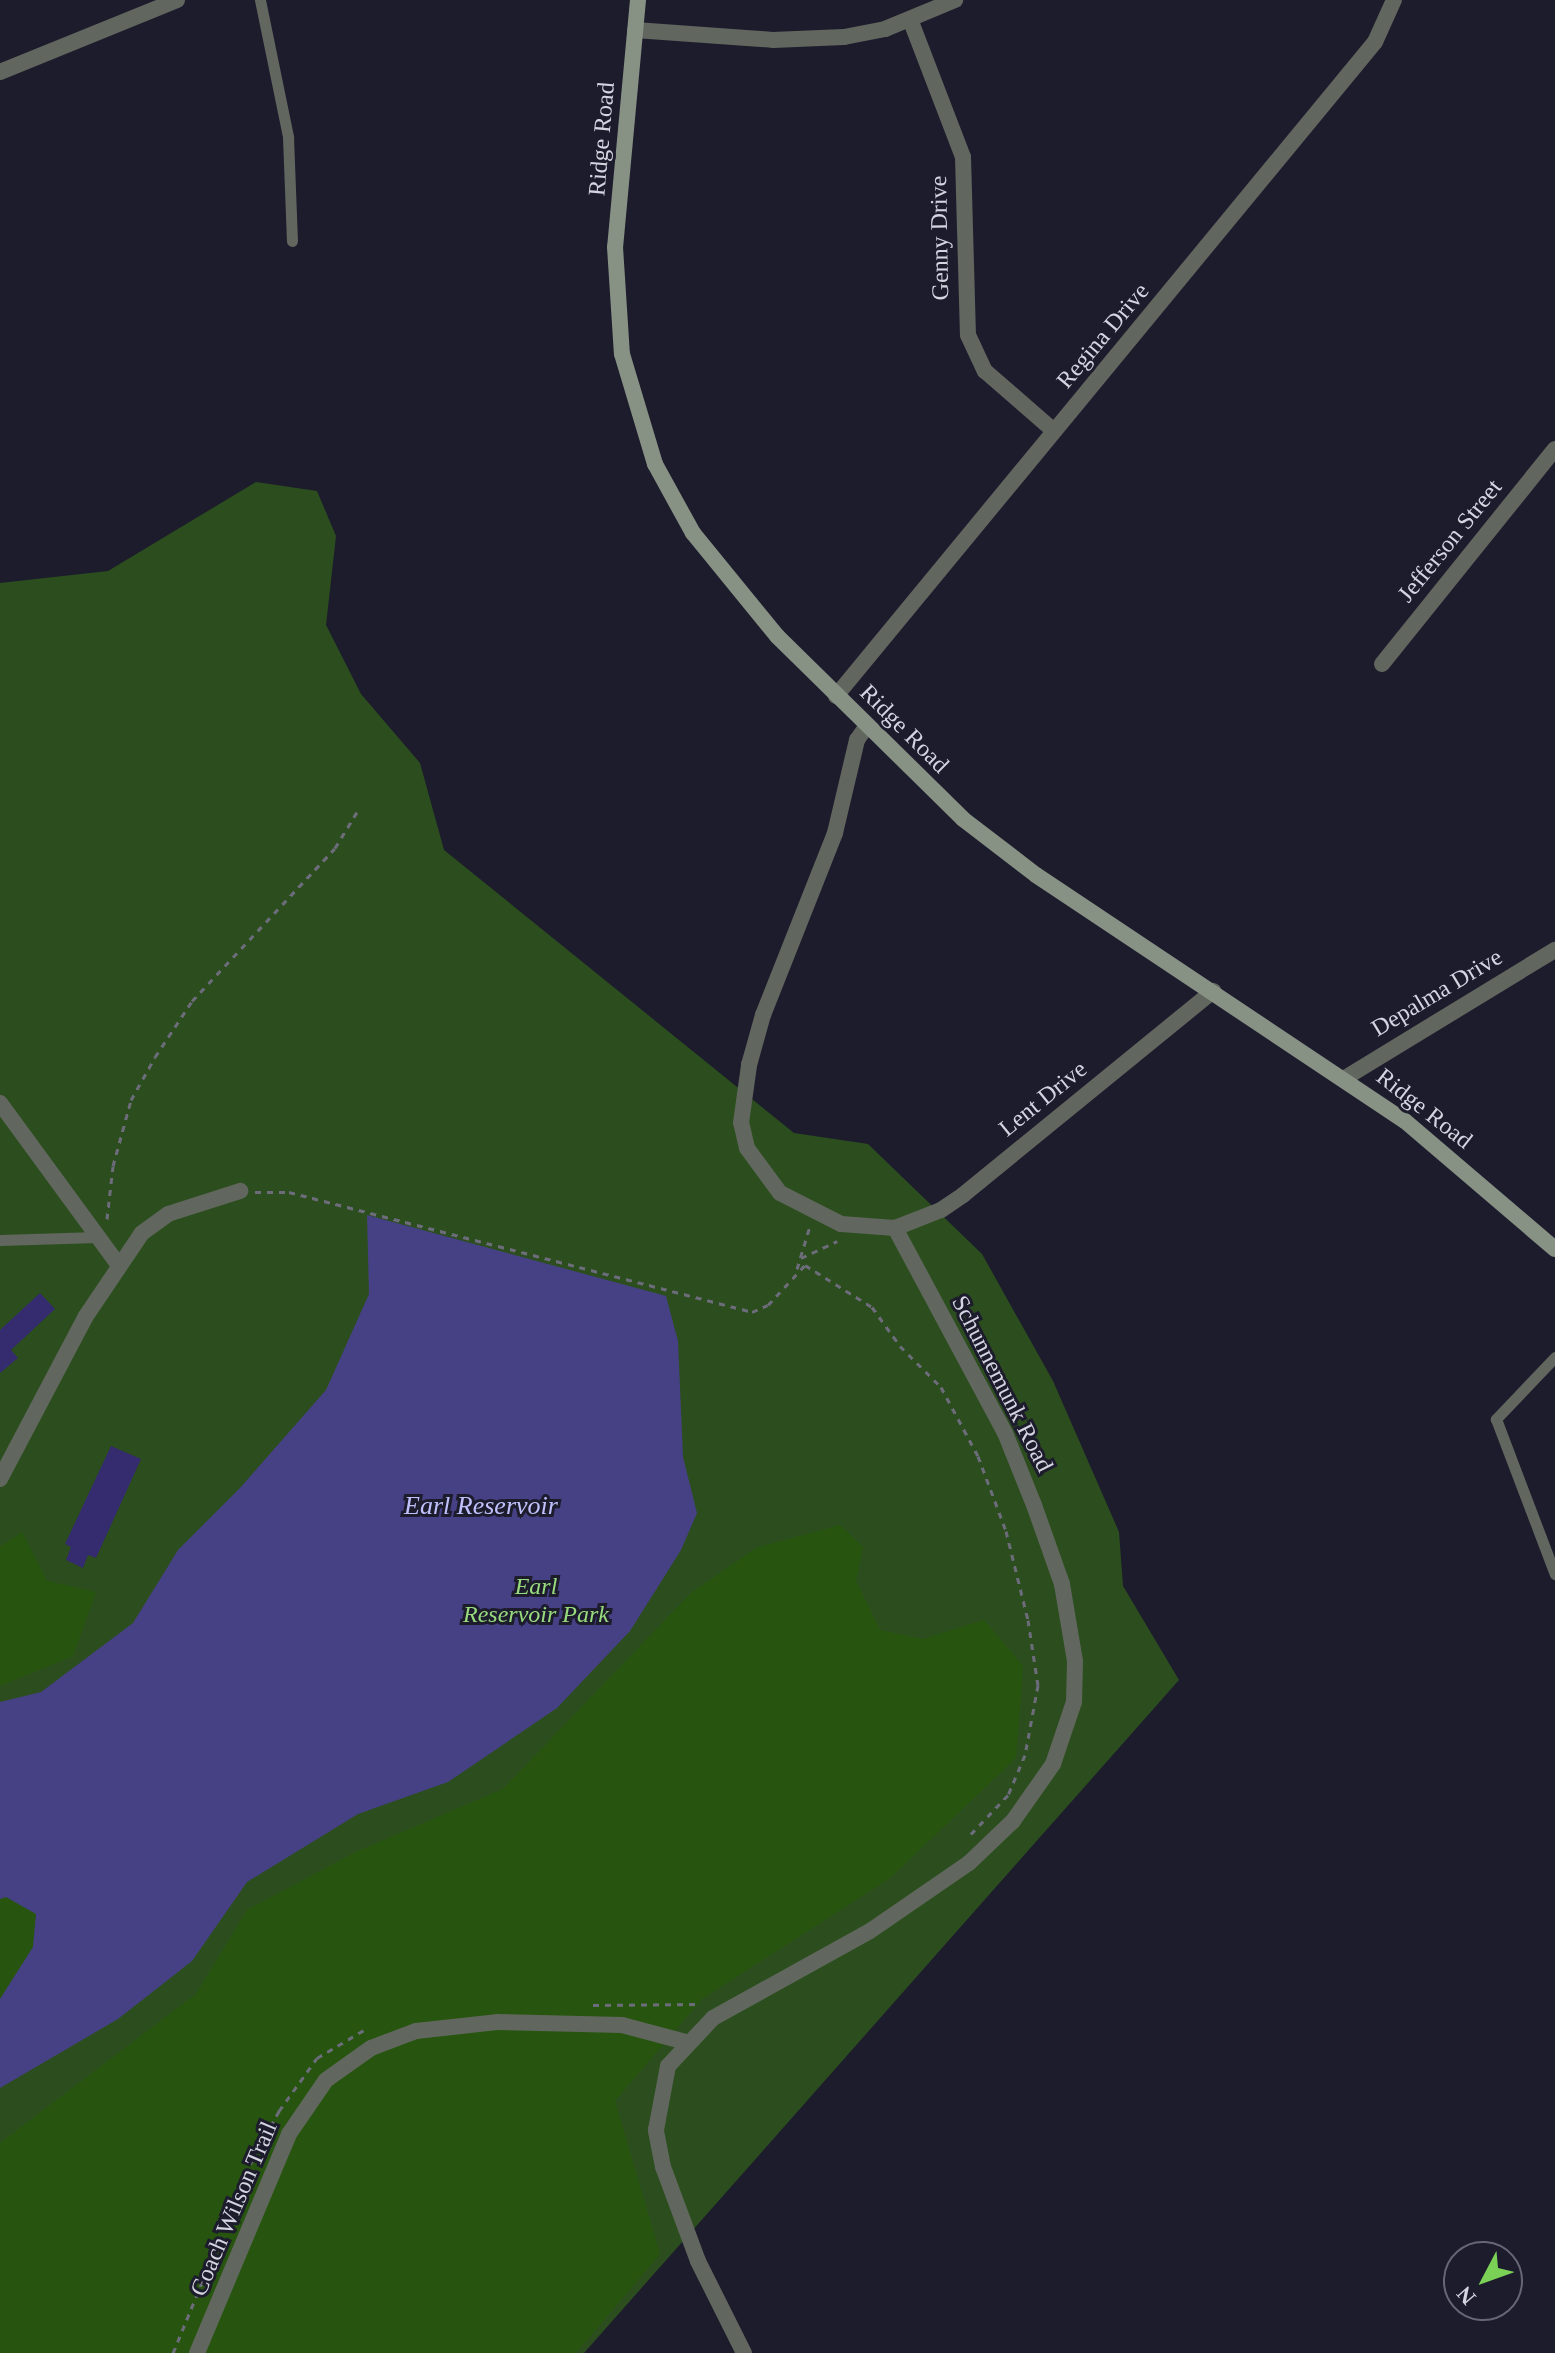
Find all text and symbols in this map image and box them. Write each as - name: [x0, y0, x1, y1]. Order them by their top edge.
- street label: Ridge Road: [583, 81, 621, 197]
- street label: Genny Drive: [925, 175, 955, 301]
- street label: Regina Drive: [1051, 277, 1155, 395]
- street label: Jefferson Street: [1392, 474, 1508, 608]
- street label: Ridge Road: [854, 679, 954, 779]
- street label: Depalma Drive: [1366, 943, 1508, 1043]
- street label: Lent Drive: [993, 1055, 1093, 1143]
- street label: Ridge Road: [1370, 1063, 1478, 1155]
- street label: Schunnemunk Road: [945, 1291, 1059, 1477]
- water label: Earl Reservoir: [404, 1490, 558, 1522]
- park label: Earl Reservoir Park: [463, 1573, 609, 1629]
- street label: Coach Wilson Trail: [184, 2117, 284, 2301]
- north arrow: [1443, 2241, 1523, 2321]
- text: N: [1451, 2282, 1481, 2310]

